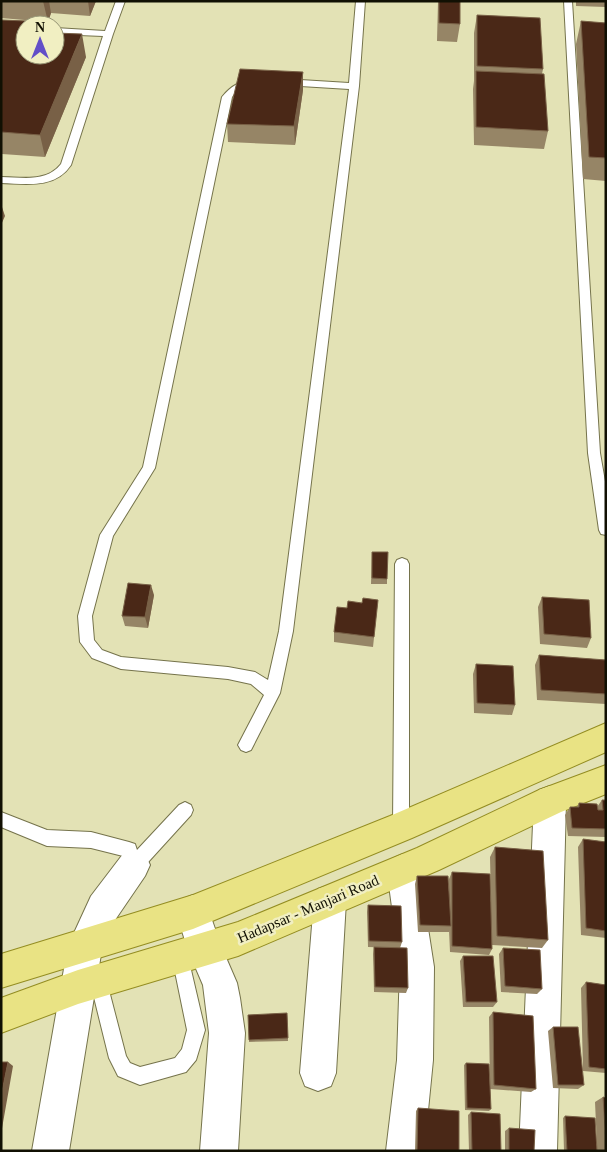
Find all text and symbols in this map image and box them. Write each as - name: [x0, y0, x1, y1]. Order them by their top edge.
- north arrow: [15, 15, 65, 65]
- text: N: [35, 20, 45, 35]
- street label: Hadapsar - Manjari Road: [235, 872, 382, 946]

